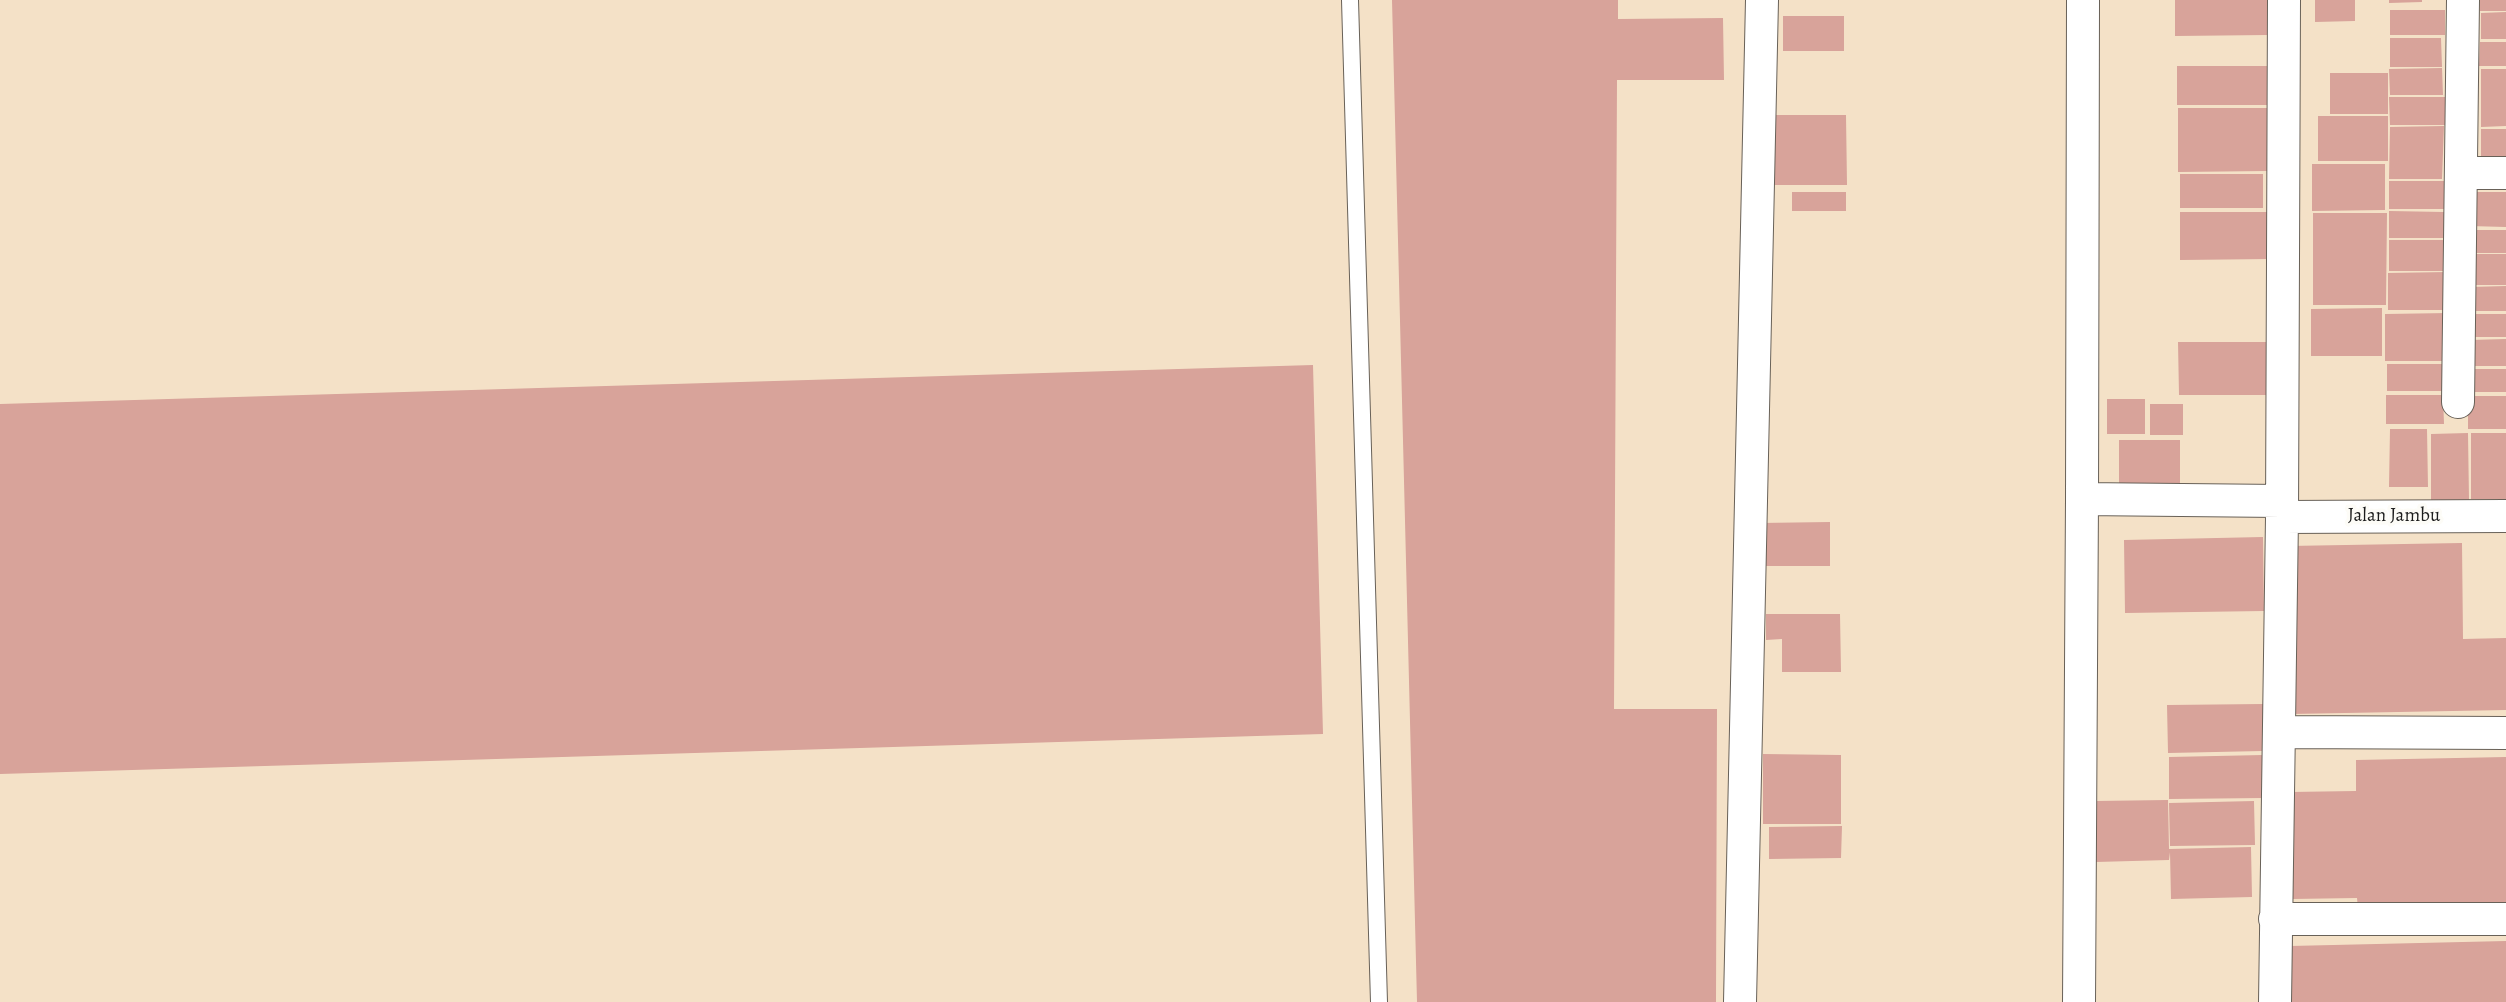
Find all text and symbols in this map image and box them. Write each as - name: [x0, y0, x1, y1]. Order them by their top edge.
- street label: Jalan Jambu: [2348, 505, 2440, 527]

